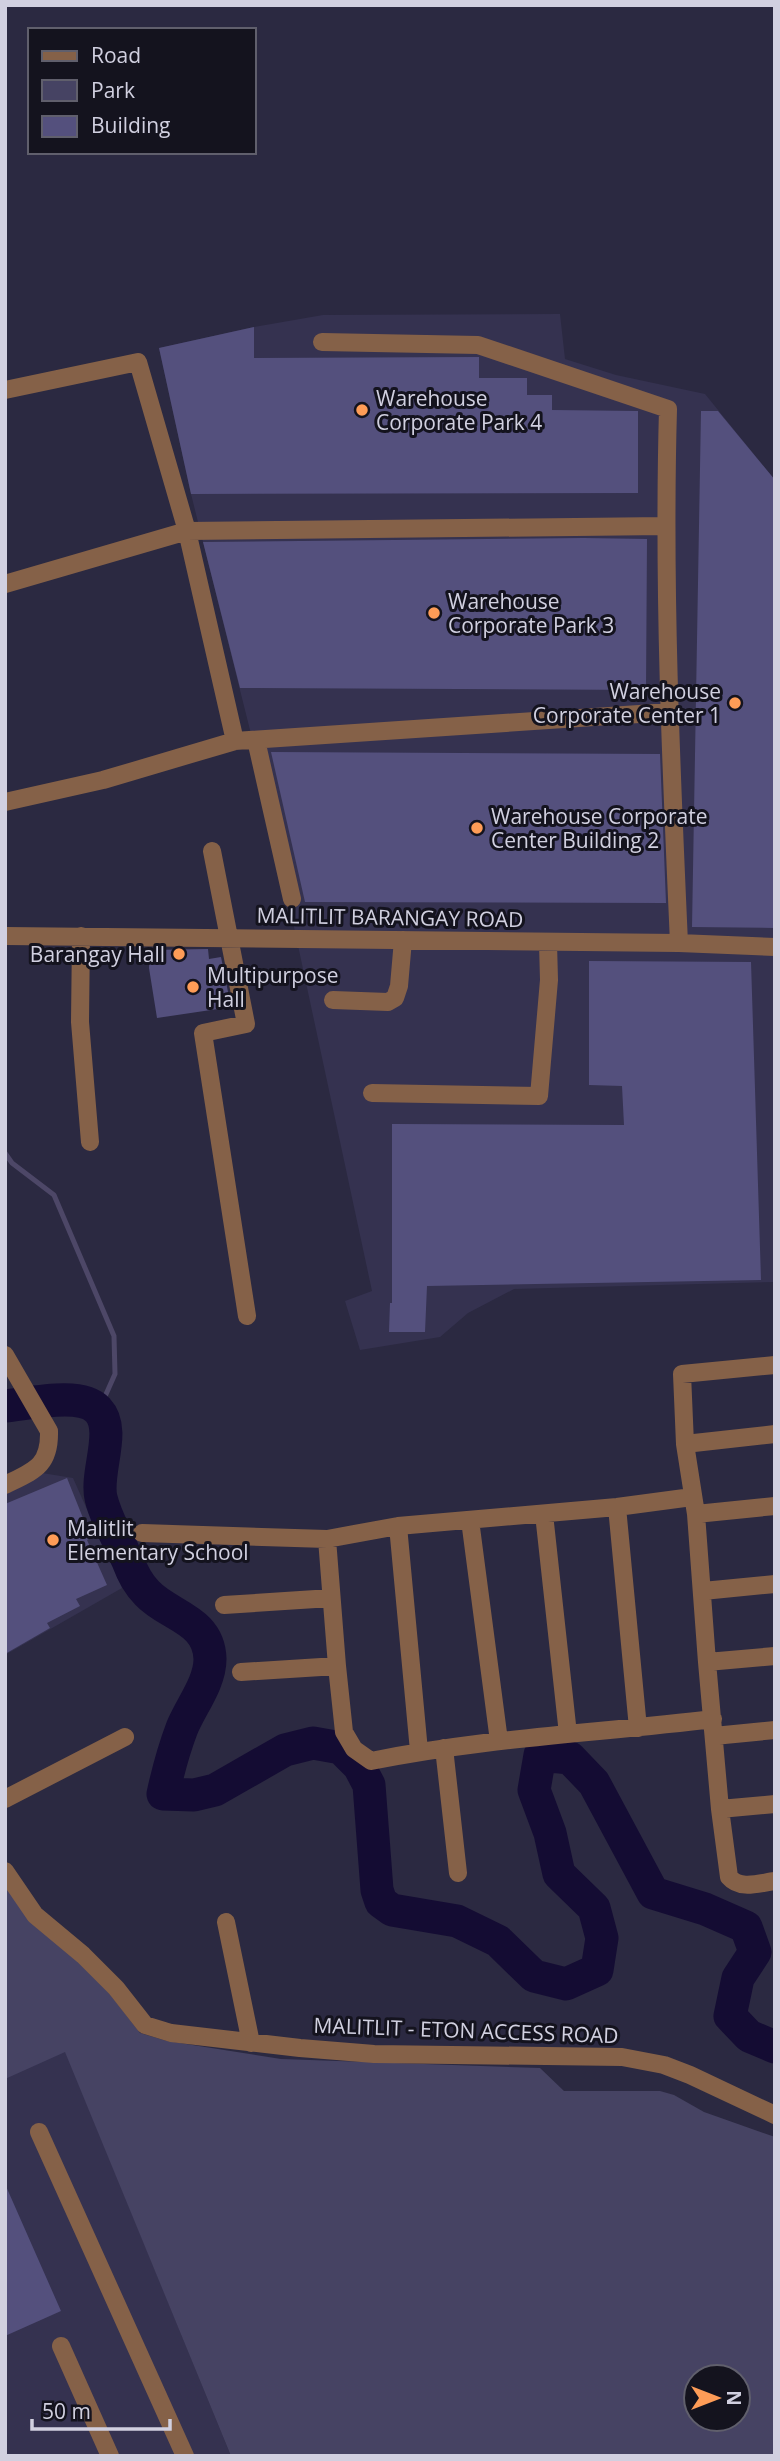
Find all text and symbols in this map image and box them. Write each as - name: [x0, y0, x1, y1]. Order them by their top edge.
- legend: [28, 28, 256, 154]
- text: Road: [91, 41, 141, 69]
- text: Park: [91, 76, 135, 104]
- text: Building: [91, 111, 170, 139]
- place label: Warehouse Corporate Park 4: [376, 384, 542, 436]
- marker: Warehouse Corporate Park 4: [354, 402, 370, 418]
- place label: Warehouse Corporate Park 3: [448, 587, 614, 639]
- marker: Warehouse Corporate Park 3: [426, 605, 442, 621]
- place label: Warehouse Corporate Center 1: [533, 677, 721, 729]
- marker: Warehouse Corporate Center 1: [727, 695, 743, 711]
- place label: Warehouse Corporate Center Building 2: [491, 802, 708, 854]
- marker: Warehouse Corporate Center Building 2: [469, 820, 485, 836]
- street label: MALITLIT BARANGAY ROAD: [256, 901, 524, 933]
- place label: Barangay Hall: [30, 940, 165, 968]
- marker: Barangay Hall: [171, 946, 187, 962]
- place label: Multipurpose Hall: [207, 961, 338, 1013]
- marker: Multipurpose Hall: [185, 979, 201, 995]
- place label: Malitlit Elementary School: [67, 1514, 249, 1566]
- marker: Malitlit Elementary School: [45, 1532, 61, 1548]
- street label: MALITLIT - ETON ACCESS ROAD: [313, 2011, 619, 2049]
- north arrow: [682, 2363, 752, 2433]
- scale bar: [32, 2388, 170, 2432]
- text: N: [721, 2390, 747, 2406]
- text: 50 m: [42, 2397, 91, 2425]

